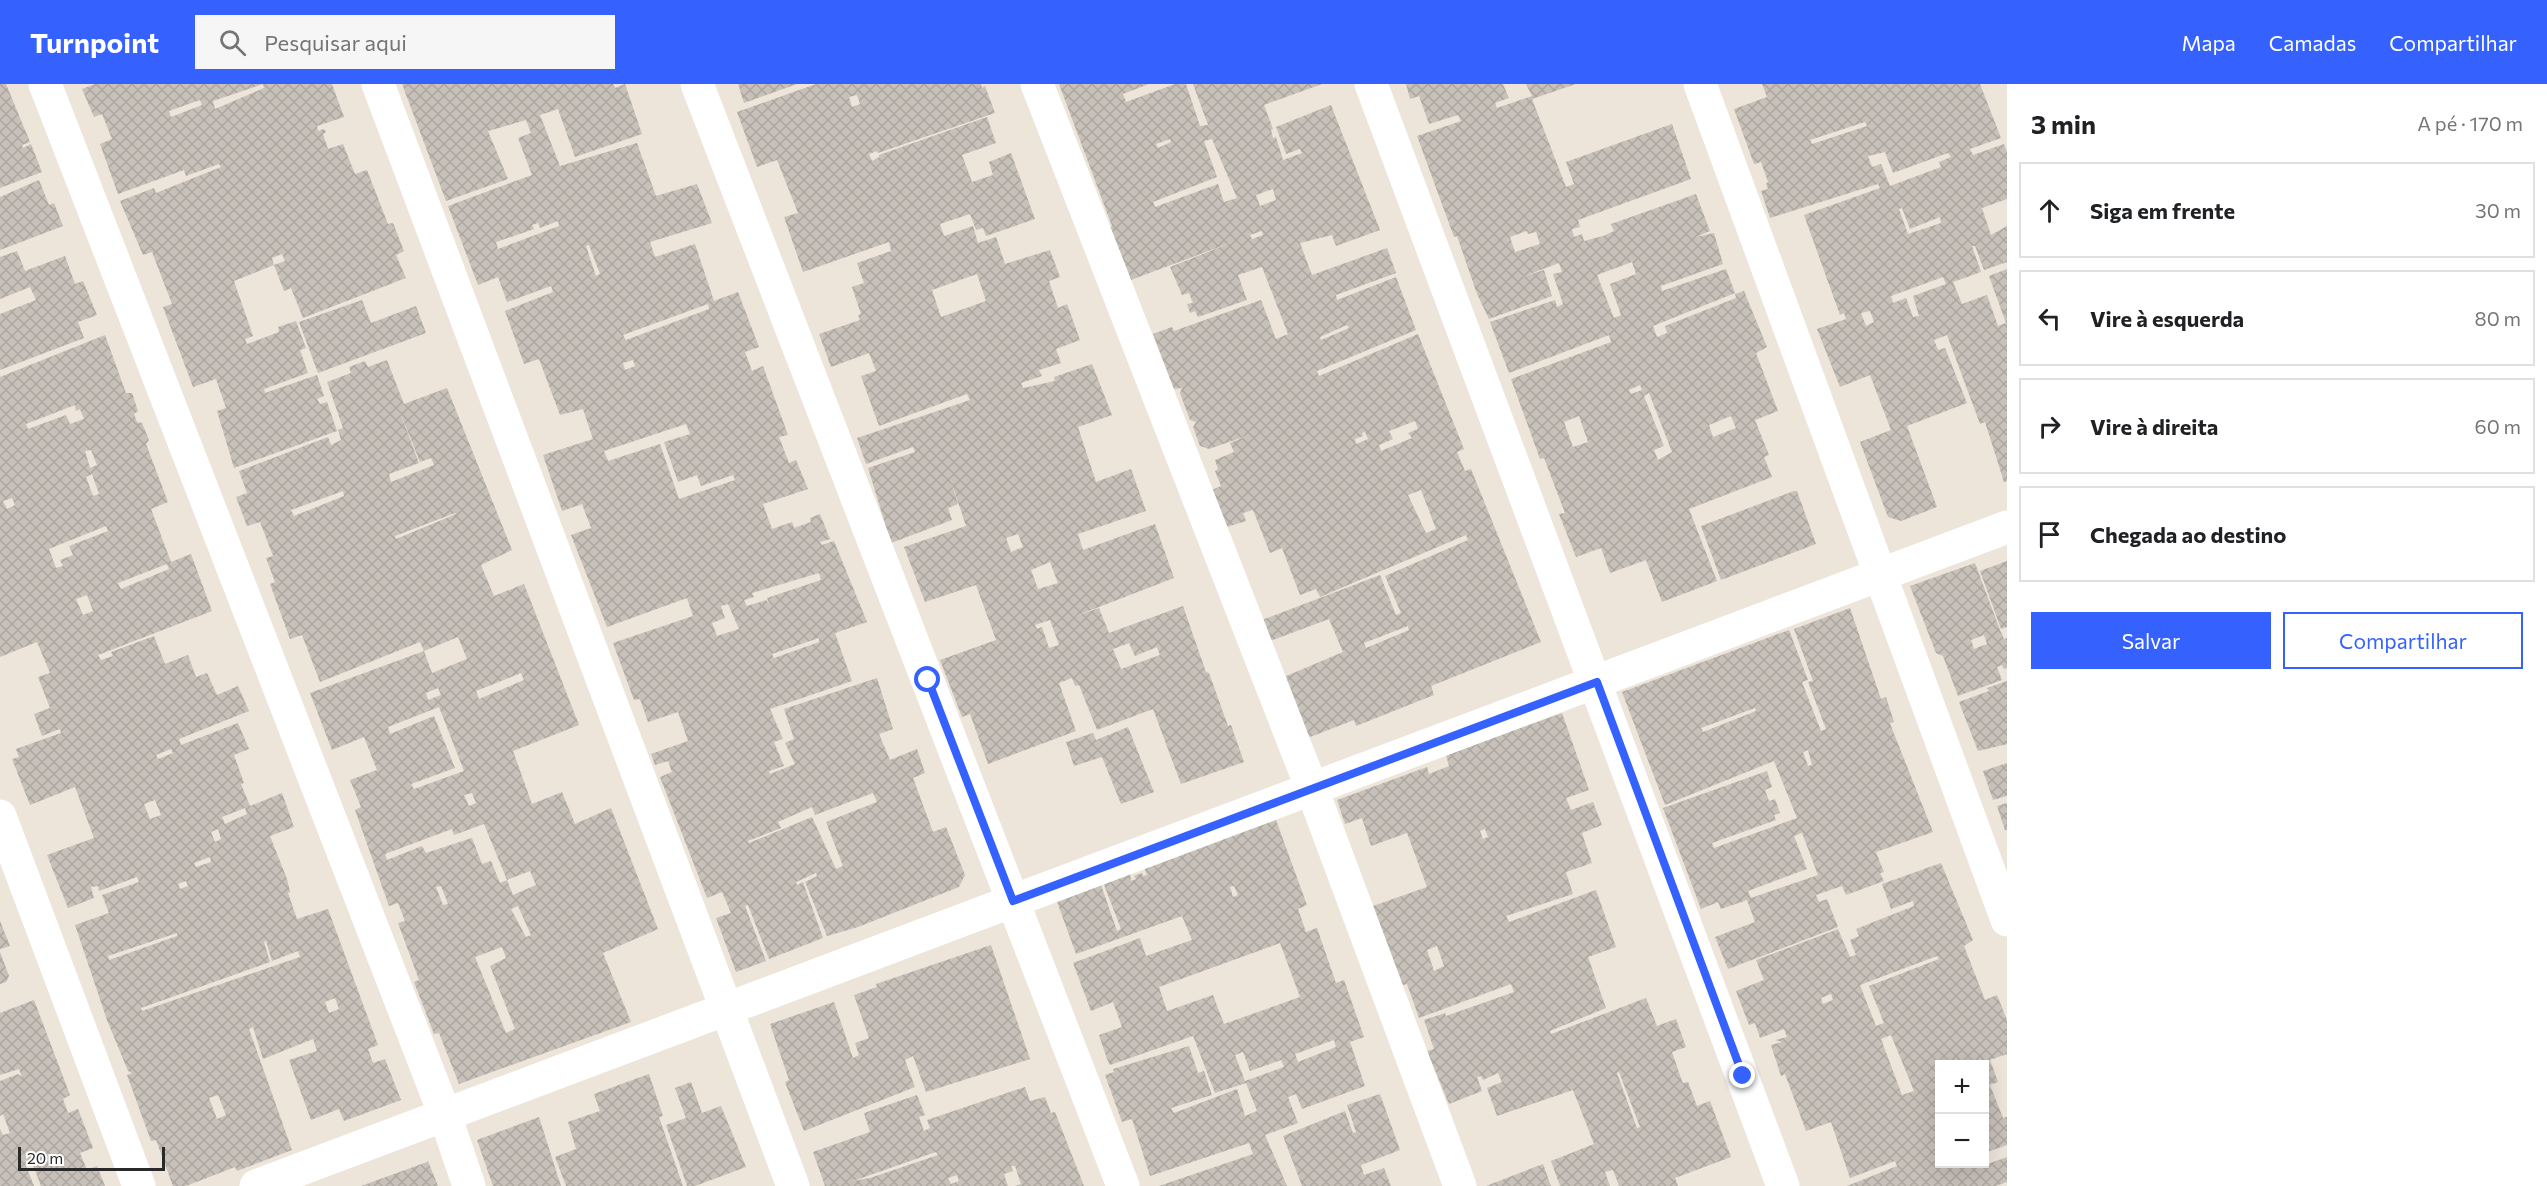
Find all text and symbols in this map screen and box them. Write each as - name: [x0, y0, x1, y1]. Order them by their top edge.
- search box: [195, 15, 615, 69]
- text: Turnpoint: [30, 25, 159, 59]
- icon: search: [216, 26, 249, 59]
- text: Pesquisar aqui: [264, 29, 407, 56]
- text: Mapa: [2182, 30, 2236, 55]
- text: Camadas: [2269, 30, 2356, 55]
- text: Compartilhar: [2389, 30, 2517, 55]
- text: 3 min: [2031, 108, 2096, 139]
- text: A pé · 170 m: [2417, 111, 2523, 135]
- icon: ahead: [2033, 194, 2066, 227]
- text: Siga em frente: [2090, 197, 2235, 224]
- text: 30 m: [2475, 198, 2521, 222]
- icon: left: [2033, 302, 2066, 335]
- text: Vire à esquerda: [2090, 305, 2244, 332]
- text: 80 m: [2475, 306, 2521, 330]
- icon: right: [2033, 410, 2066, 443]
- text: Vire à direita: [2090, 413, 2218, 440]
- text: 60 m: [2475, 414, 2521, 438]
- icon: arrive: [2033, 518, 2066, 551]
- text: Chegada ao destino: [2090, 521, 2286, 548]
- button: Salvar: [2031, 612, 2271, 669]
- button: Compartilhar: [2283, 612, 2523, 669]
- route start: [914, 666, 940, 692]
- map controls: [1935, 1060, 1989, 1168]
- button: +: [1935, 1060, 1989, 1114]
- route end: [1729, 1062, 1755, 1088]
- button: −: [1935, 1114, 1989, 1168]
- scale bar: [18, 1144, 165, 1172]
- text: 20 m: [27, 1148, 63, 1167]

